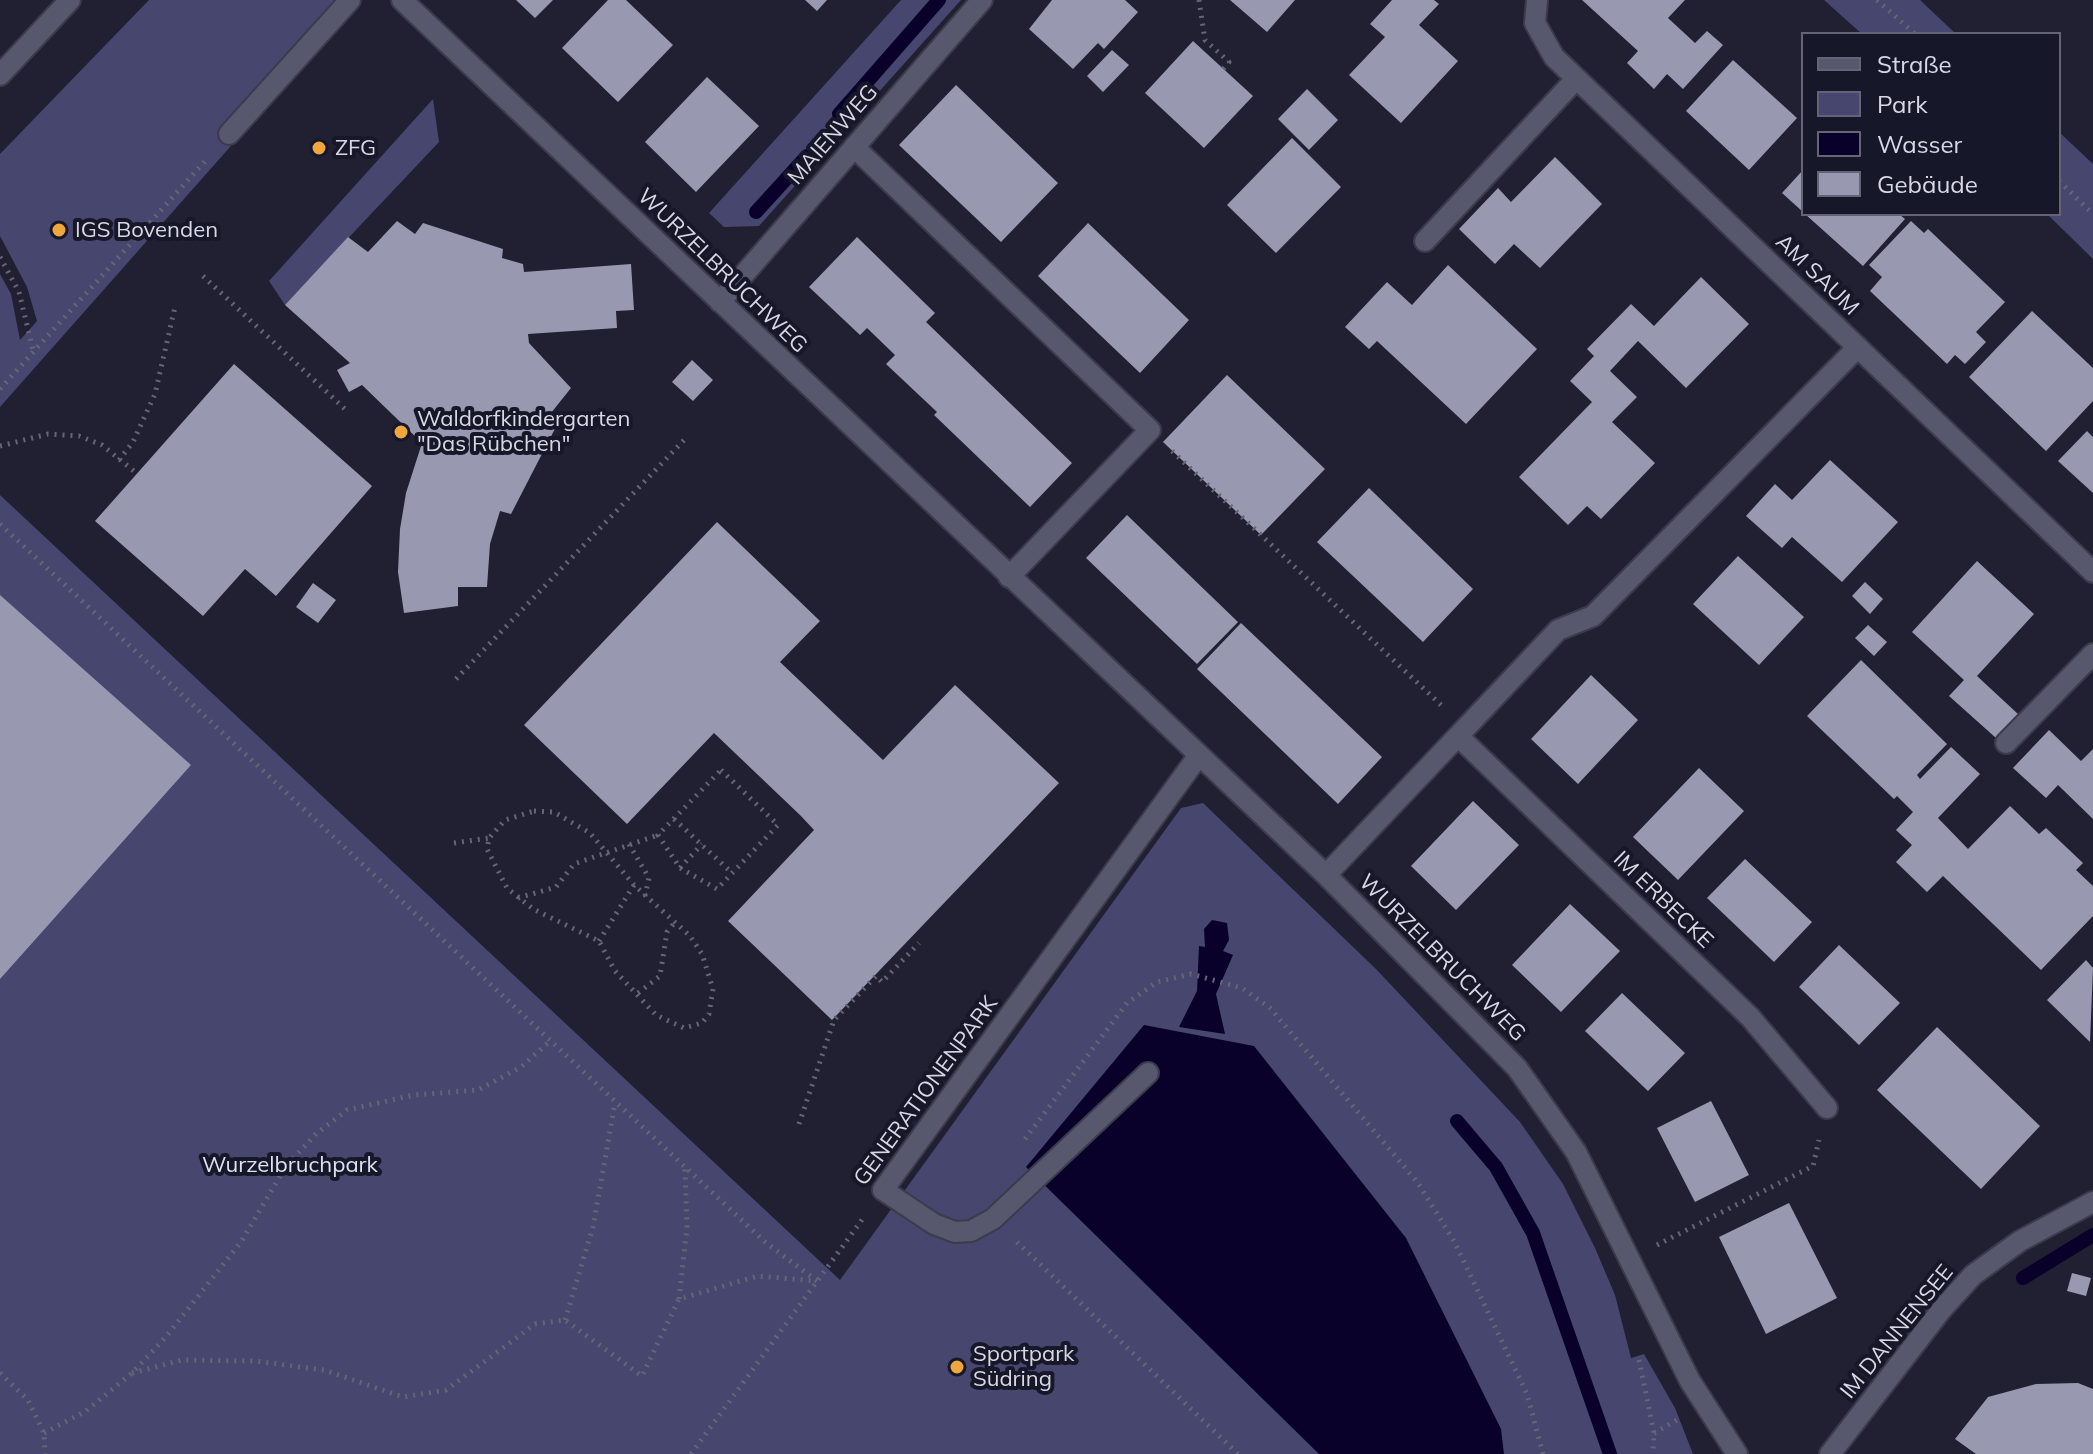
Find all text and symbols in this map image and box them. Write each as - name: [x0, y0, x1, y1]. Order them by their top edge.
- legend: [1801, 32, 2061, 216]
- text: Straße: [1877, 49, 1952, 79]
- street label: MAIENWEG: [783, 80, 883, 190]
- text: Park: [1877, 89, 1928, 119]
- text: Wasser: [1877, 129, 1962, 159]
- place label: ZFG: [335, 135, 376, 161]
- marker: ZFG: [310, 139, 328, 157]
- text: Gebäude: [1877, 169, 1978, 199]
- street label: WURZELBRUCHWEG: [632, 183, 812, 359]
- place label: IGS Bovenden: [75, 217, 218, 243]
- marker: IGS Bovenden: [50, 221, 68, 239]
- street label: AM SAUM: [1770, 229, 1864, 321]
- place label: Waldorfkindergarten "Das Rübchen": [417, 406, 630, 458]
- marker: Waldorfkindergarten "Das Rübchen": [392, 423, 410, 441]
- street label: IM ERBECKE: [1608, 846, 1718, 954]
- street label: WURZELBRUCHWEG: [1353, 869, 1531, 1047]
- street label: GENERATIONENPARK: [848, 991, 1004, 1191]
- park label: Wurzelbruchpark: [202, 1152, 378, 1178]
- street label: IM DANNENSEE: [1835, 1260, 1959, 1404]
- place label: Sportpark Südring: [973, 1341, 1074, 1392]
- marker: Sportpark Südring: [948, 1358, 966, 1376]

